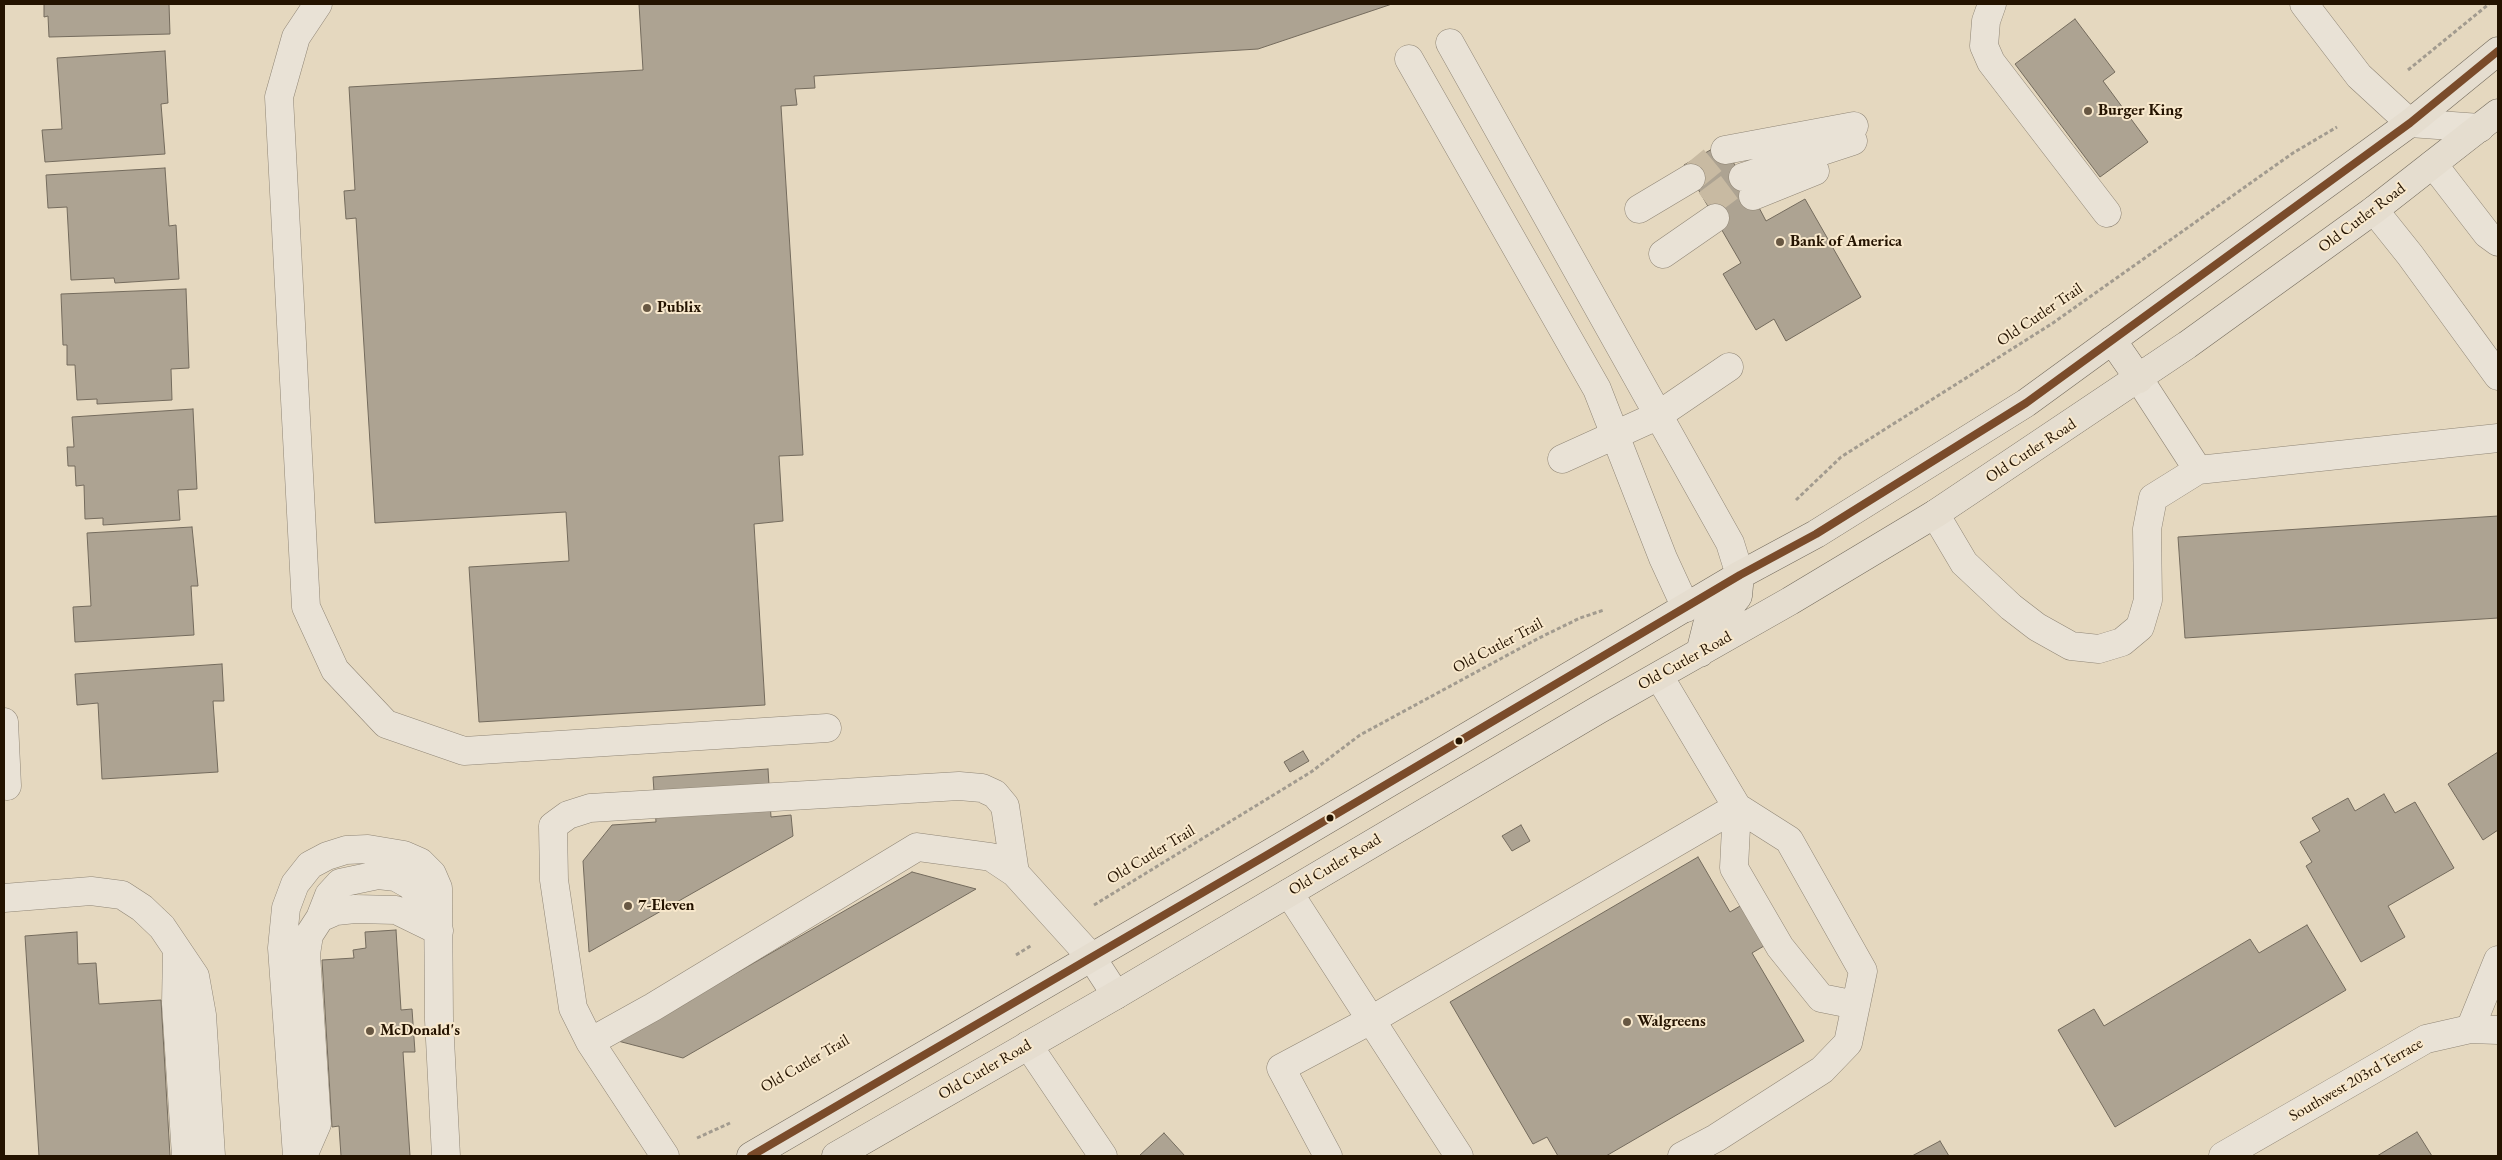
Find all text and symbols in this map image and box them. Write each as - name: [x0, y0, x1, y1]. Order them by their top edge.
- place label: Burger King: [2098, 101, 2182, 121]
- marker: Burger King: [2082, 105, 2094, 117]
- street label: Old Cutler Road: [2315, 179, 2409, 257]
- place label: Bank of America: [1790, 232, 1902, 252]
- marker: Bank of America: [1774, 236, 1786, 248]
- street label: Old Cutler Trail: [1993, 279, 2087, 351]
- place label: Publix: [657, 298, 701, 318]
- marker: Publix: [641, 302, 653, 314]
- street label: Old Cutler Road: [1982, 415, 2080, 487]
- street label: Old Cutler Trail: [1450, 614, 1546, 678]
- street label: Old Cutler Road: [1635, 627, 1735, 695]
- unlabelled marker: [1454, 736, 1464, 746]
- unlabelled marker: [1325, 813, 1335, 823]
- street label: Old Cutler Trail: [1103, 821, 1199, 889]
- street label: Old Cutler Road: [1285, 830, 1385, 900]
- place label: 7-Eleven: [638, 896, 695, 916]
- marker: 7-Eleven: [622, 900, 634, 912]
- place label: Walgreens: [1637, 1012, 1706, 1032]
- marker: Walgreens: [1621, 1016, 1633, 1028]
- place label: McDonald's: [380, 1021, 460, 1041]
- marker: McDonald's: [364, 1025, 376, 1037]
- street label: Old Cutler Trail: [757, 1031, 853, 1097]
- street label: Southwest 203rd Terrace: [2286, 1034, 2426, 1126]
- street label: Old Cutler Road: [935, 1036, 1035, 1104]

